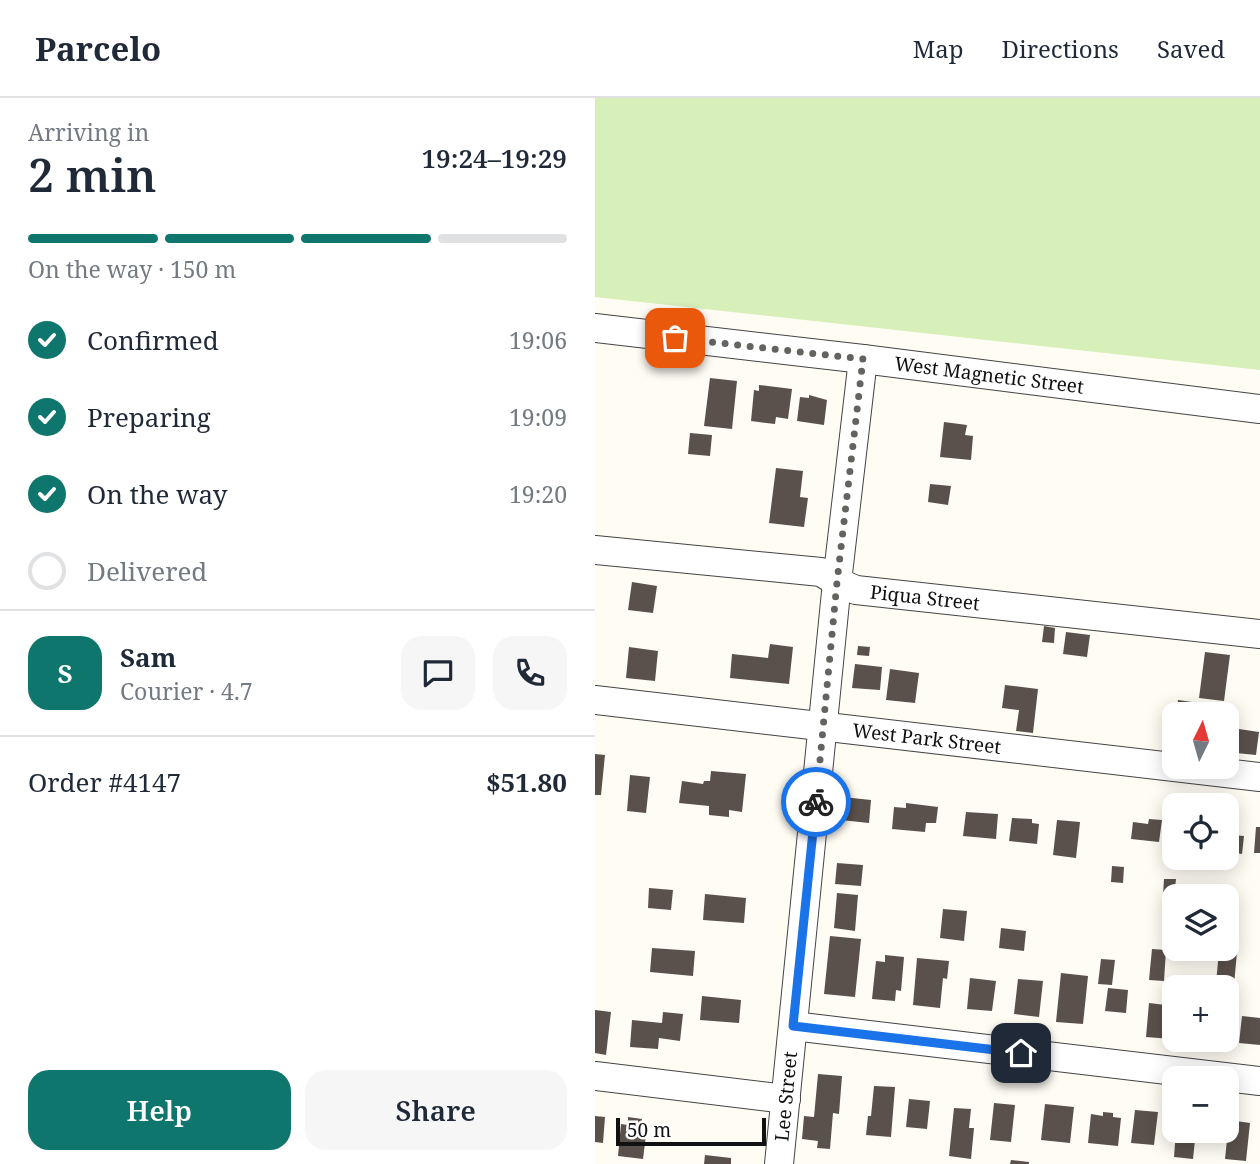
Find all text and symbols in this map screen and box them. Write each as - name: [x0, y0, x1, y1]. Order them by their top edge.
- text: Parcelo: [35, 26, 161, 71]
- text: Map: [913, 32, 964, 65]
- text: Directions: [1002, 32, 1119, 65]
- text: Saved: [1157, 32, 1225, 65]
- text: Arriving in: [28, 116, 149, 148]
- text: 19:24–19:29: [421, 140, 567, 176]
- text: 2 min: [28, 143, 156, 205]
- text: On the way · 150 m: [28, 253, 236, 285]
- pin: [645, 308, 705, 368]
- icon: bag: [656, 319, 694, 357]
- icon: check: [28, 321, 66, 359]
- text: Confirmed: [87, 322, 219, 358]
- text: 19:06: [509, 324, 567, 356]
- street label: West Magnetic Street: [893, 350, 1086, 400]
- icon: check: [28, 398, 66, 436]
- text: Preparing: [87, 399, 211, 435]
- text: 19:09: [509, 401, 567, 433]
- icon: check: [28, 475, 66, 513]
- text: On the way: [87, 476, 227, 512]
- text: 19:20: [509, 478, 567, 510]
- text: Delivered: [87, 553, 207, 589]
- street label: Piqua Street: [869, 579, 981, 616]
- button: chat: [401, 636, 475, 710]
- button: phone: [493, 636, 567, 710]
- text: Sam: [120, 639, 176, 675]
- text: S: [57, 655, 73, 691]
- text: Courier · 4.7: [120, 675, 253, 707]
- north arrow: [1162, 702, 1239, 779]
- map controls: [1162, 702, 1239, 1143]
- street label: West Park Street: [851, 717, 1003, 760]
- text: Order #4147: [28, 764, 181, 800]
- text: $51.80: [486, 764, 567, 800]
- courier: [781, 767, 851, 837]
- icon: bike: [797, 783, 835, 821]
- button: locate: [1162, 793, 1239, 870]
- button: layers: [1162, 884, 1239, 961]
- button: +: [1162, 975, 1239, 1052]
- pin: [991, 1023, 1051, 1083]
- icon: home: [1002, 1034, 1040, 1072]
- street label: Lee Street: [768, 1050, 803, 1142]
- button: −: [1162, 1066, 1239, 1143]
- button: Help: [28, 1070, 291, 1150]
- button: Share: [305, 1070, 567, 1150]
- scale bar: [616, 1115, 767, 1147]
- text: 50 m: [627, 1117, 671, 1143]

